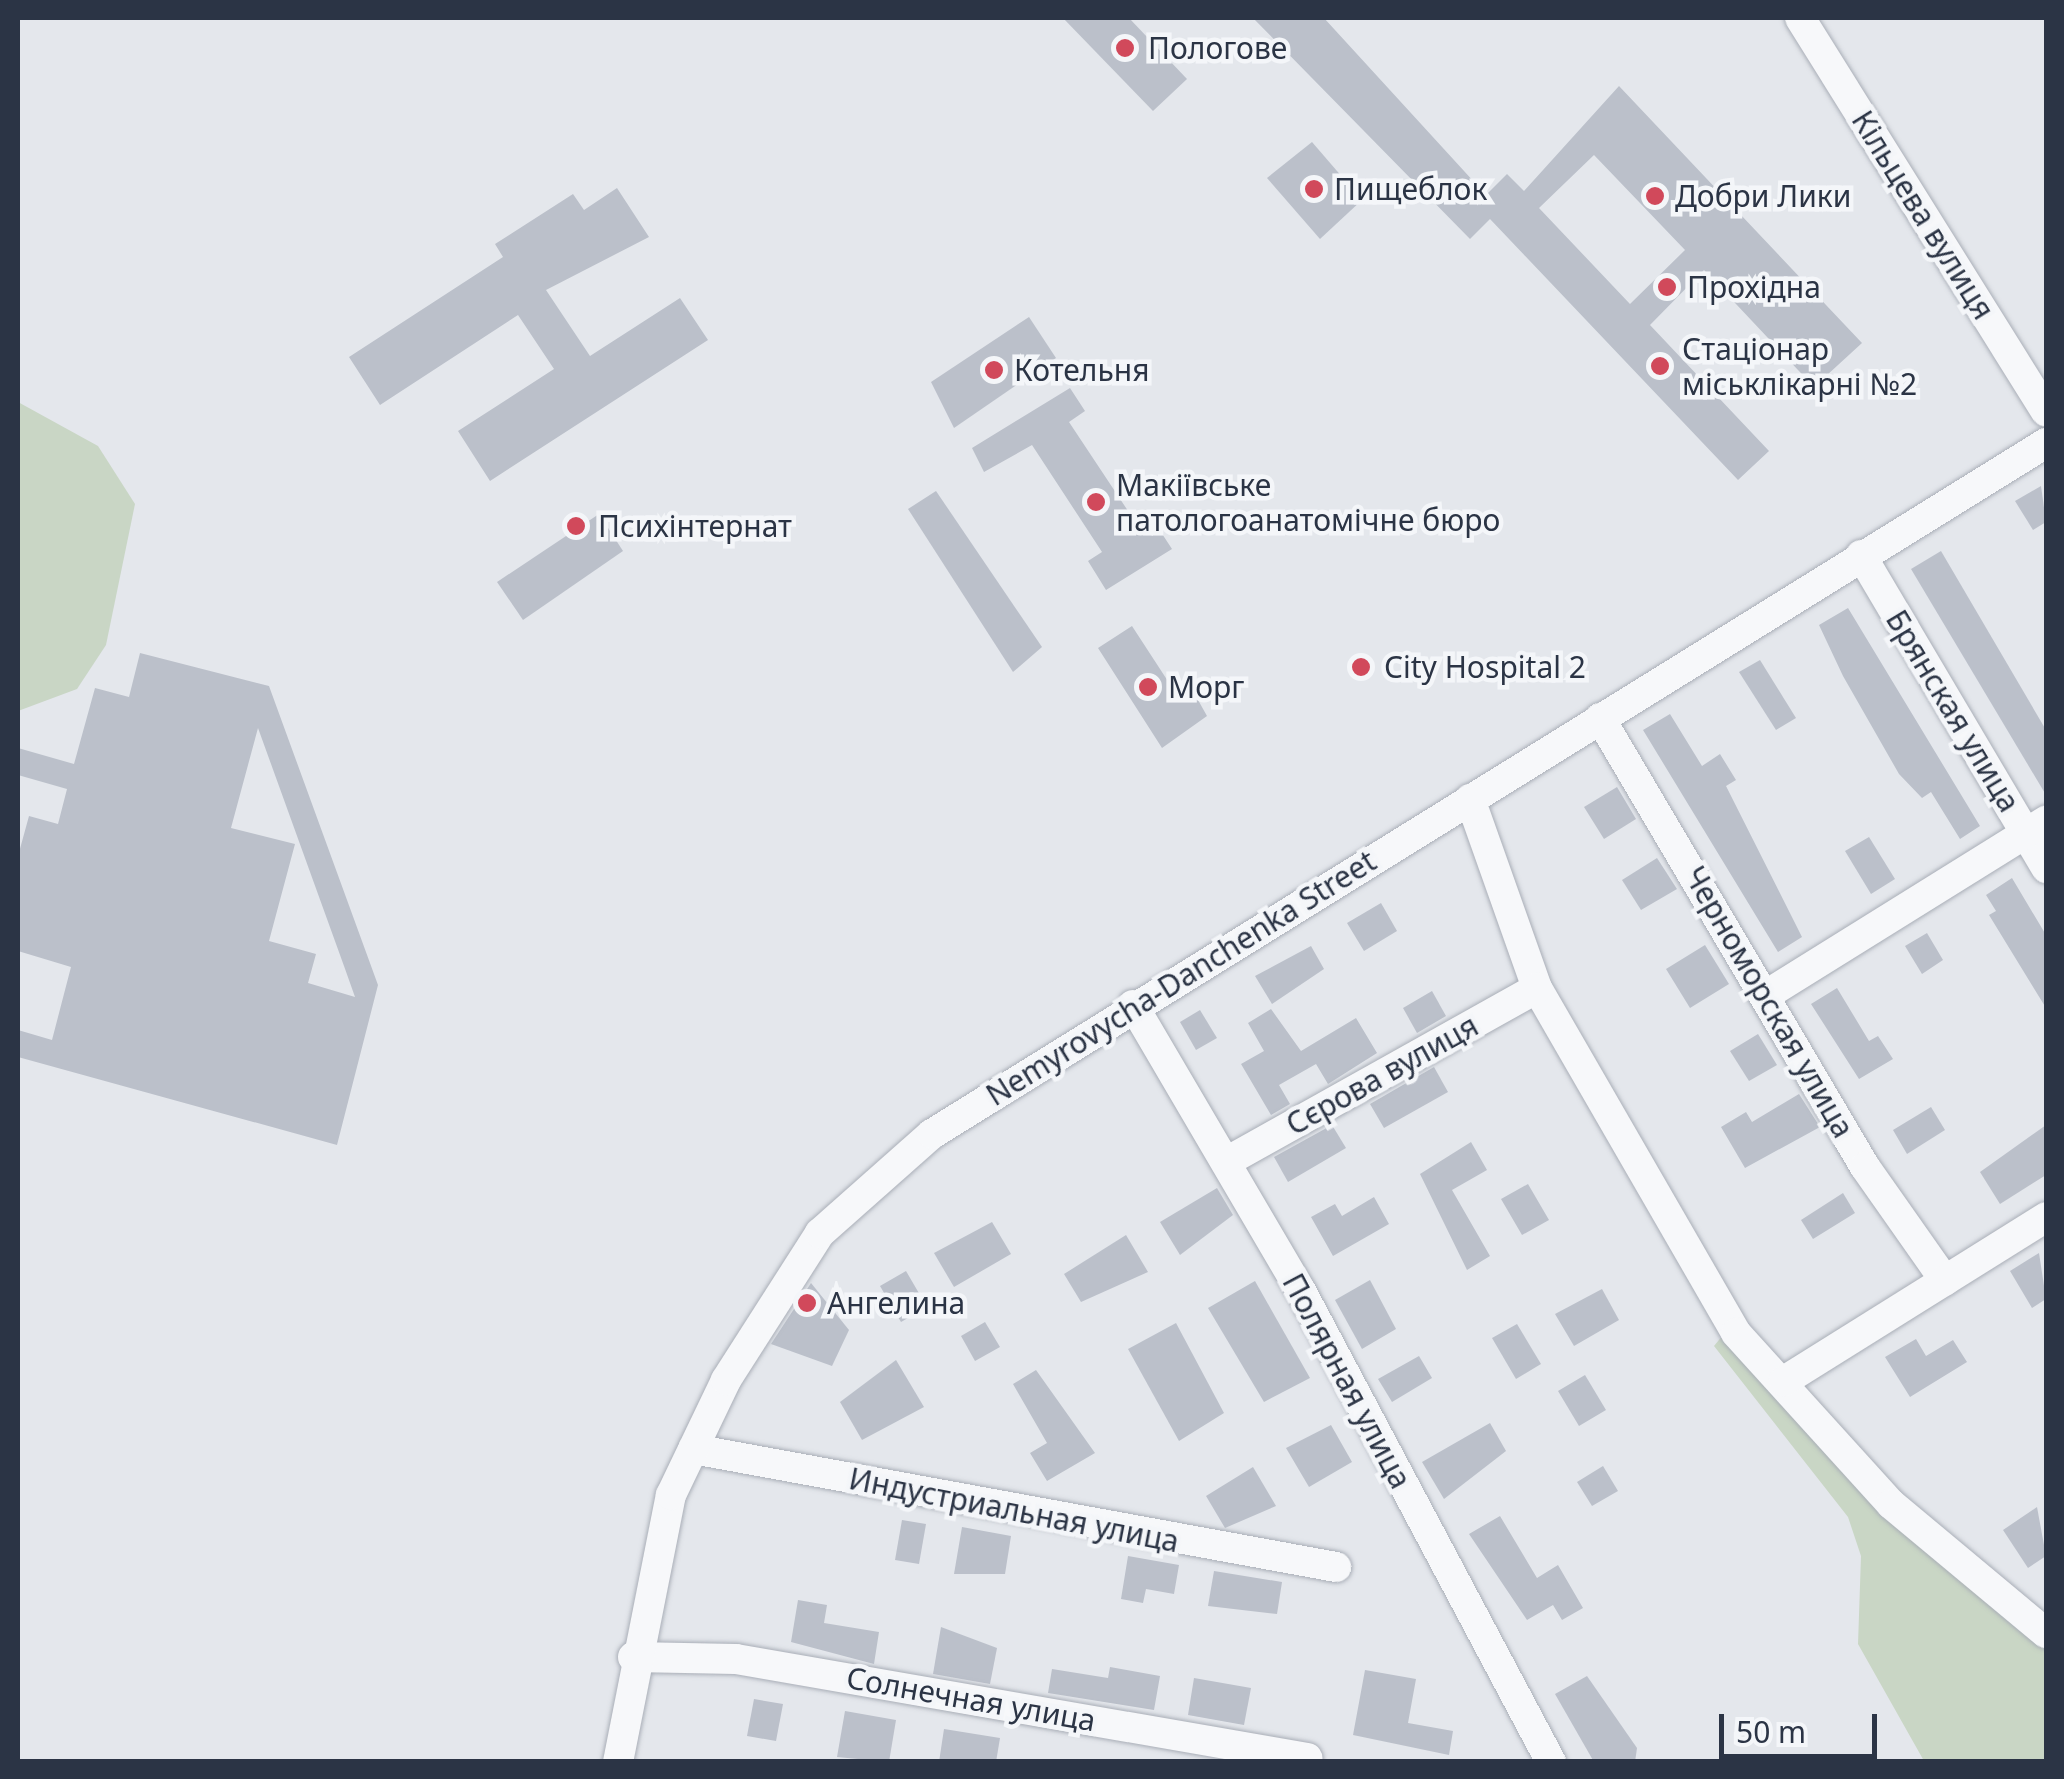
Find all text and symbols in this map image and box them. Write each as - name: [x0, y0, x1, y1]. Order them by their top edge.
- place label: Пологове: [1148, 30, 1287, 66]
- marker: Пологове: [1112, 35, 1138, 61]
- street label: Кільцева вулиця: [1844, 104, 2002, 326]
- place label: Пищеблок: [1334, 171, 1487, 207]
- marker: Пищеблок: [1303, 178, 1325, 200]
- place label: Добри Лики: [1675, 178, 1851, 214]
- marker: Добри Лики: [1644, 185, 1666, 207]
- place label: Прохідна: [1687, 269, 1821, 305]
- marker: Прохідна: [1656, 276, 1678, 298]
- place label: Стаціонар міськлікарні №2: [1682, 331, 1917, 402]
- place label: Котельня: [1014, 352, 1150, 388]
- marker: Стаціонар міськлікарні №2: [1647, 353, 1673, 379]
- marker: Котельня: [983, 359, 1005, 381]
- place label: Макіївське патологоанатомічне бюро: [1116, 467, 1500, 538]
- marker: Макіївське патологоанатомічне бюро: [1085, 491, 1107, 513]
- place label: Психінтернат: [598, 508, 792, 544]
- marker: Психінтернат: [563, 513, 589, 539]
- street label: Брянская улица: [1879, 604, 2027, 818]
- place label: City Hospital 2: [1384, 649, 1586, 685]
- marker: City Hospital 2: [1348, 654, 1374, 680]
- place label: Морг: [1168, 669, 1244, 705]
- marker: Морг: [1137, 676, 1159, 698]
- street label: Nemyrovycha-Danchenka Street: [980, 843, 1382, 1113]
- street label: Черноморская улица: [1677, 860, 1861, 1144]
- street label: Сєрова вулиця: [1280, 1007, 1484, 1143]
- street label: Полярная улица: [1275, 1267, 1419, 1495]
- place label: Ангелина: [827, 1285, 965, 1321]
- marker: Ангелина: [796, 1292, 818, 1314]
- street label: Индустриальная улица: [846, 1460, 1182, 1560]
- street label: Солнечная улица: [844, 1659, 1098, 1739]
- scale bar: [1724, 1694, 1882, 1756]
- text: 50 m: [1736, 1711, 1806, 1752]

